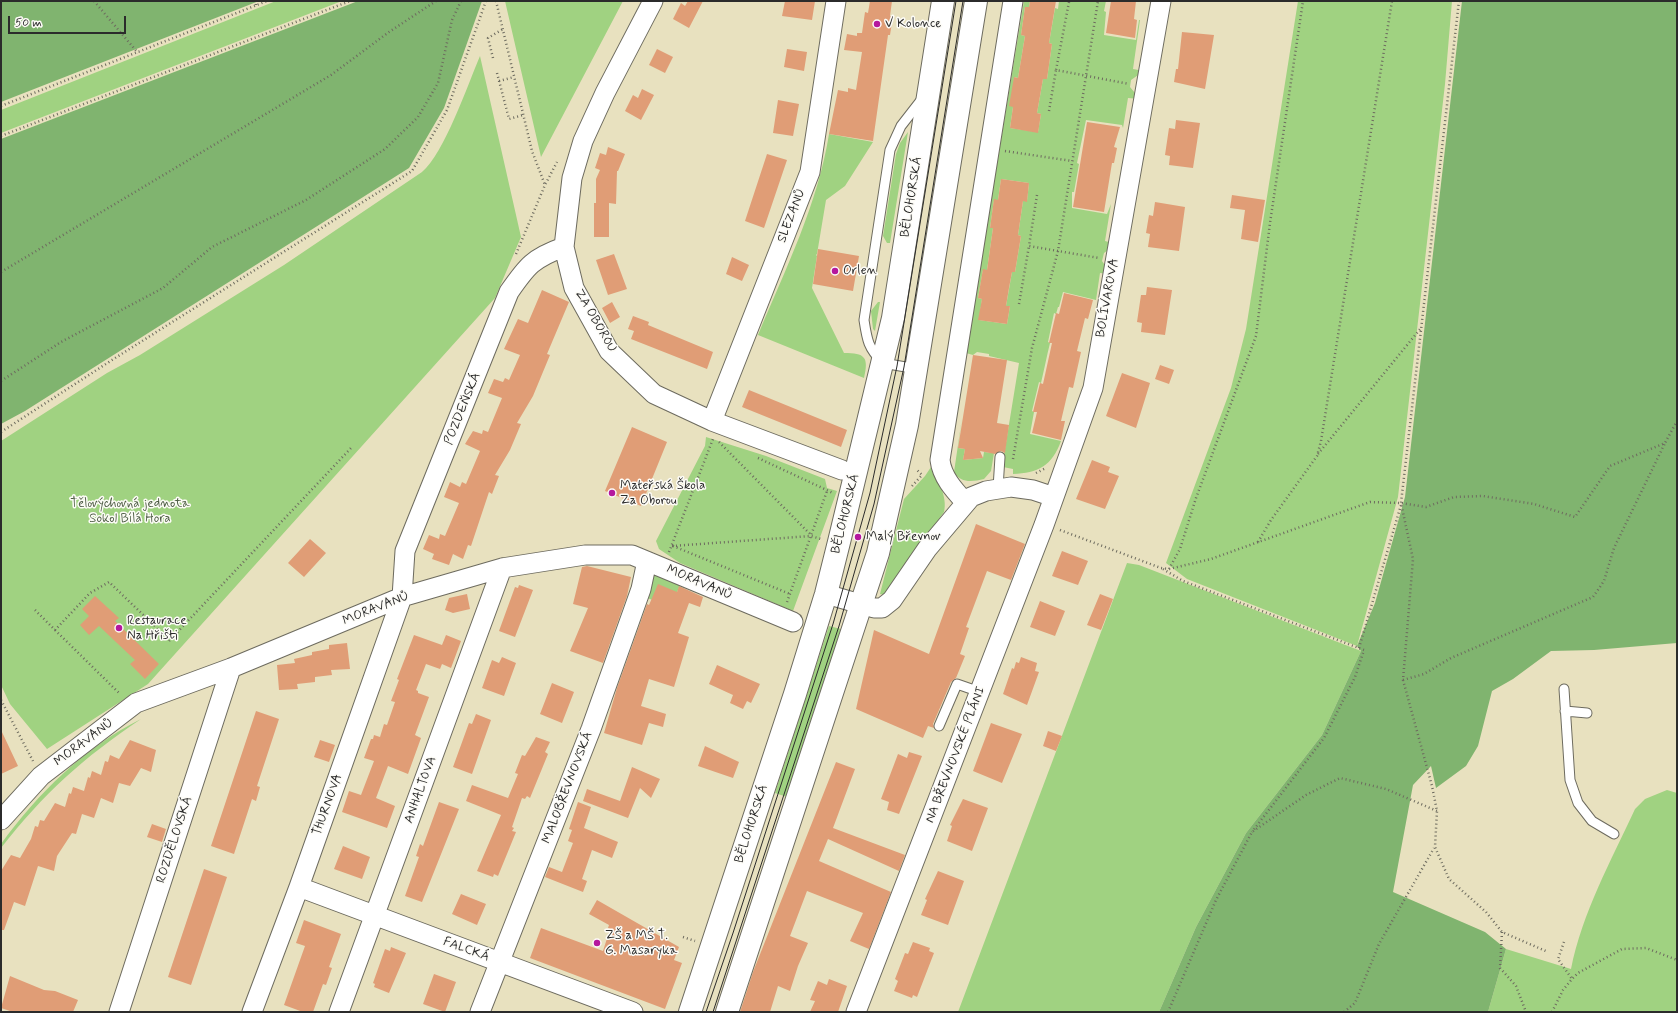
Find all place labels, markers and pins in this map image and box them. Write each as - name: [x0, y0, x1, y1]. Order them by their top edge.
- place label: V Kolonce: [885, 16, 941, 32]
- marker: V Kolonce: [872, 19, 882, 29]
- place label: Orlen: [843, 263, 877, 279]
- marker: Orlen: [830, 266, 840, 276]
- place label: Mateřská Škola Za Oborou: [620, 478, 705, 509]
- marker: Mateřská Škola Za Oborou: [607, 488, 617, 498]
- place label: Malý Břevnov: [866, 529, 941, 545]
- marker: Malý Břevnov: [853, 532, 863, 542]
- place label: Restaurace Na Hřišti: [127, 613, 187, 644]
- marker: Restaurace Na Hřišti: [114, 623, 124, 633]
- place label: ZŠ a MŠ T. G. Masaryka: [605, 928, 677, 959]
- marker: ZŠ a MŠ T. G. Masaryka: [592, 938, 602, 948]

